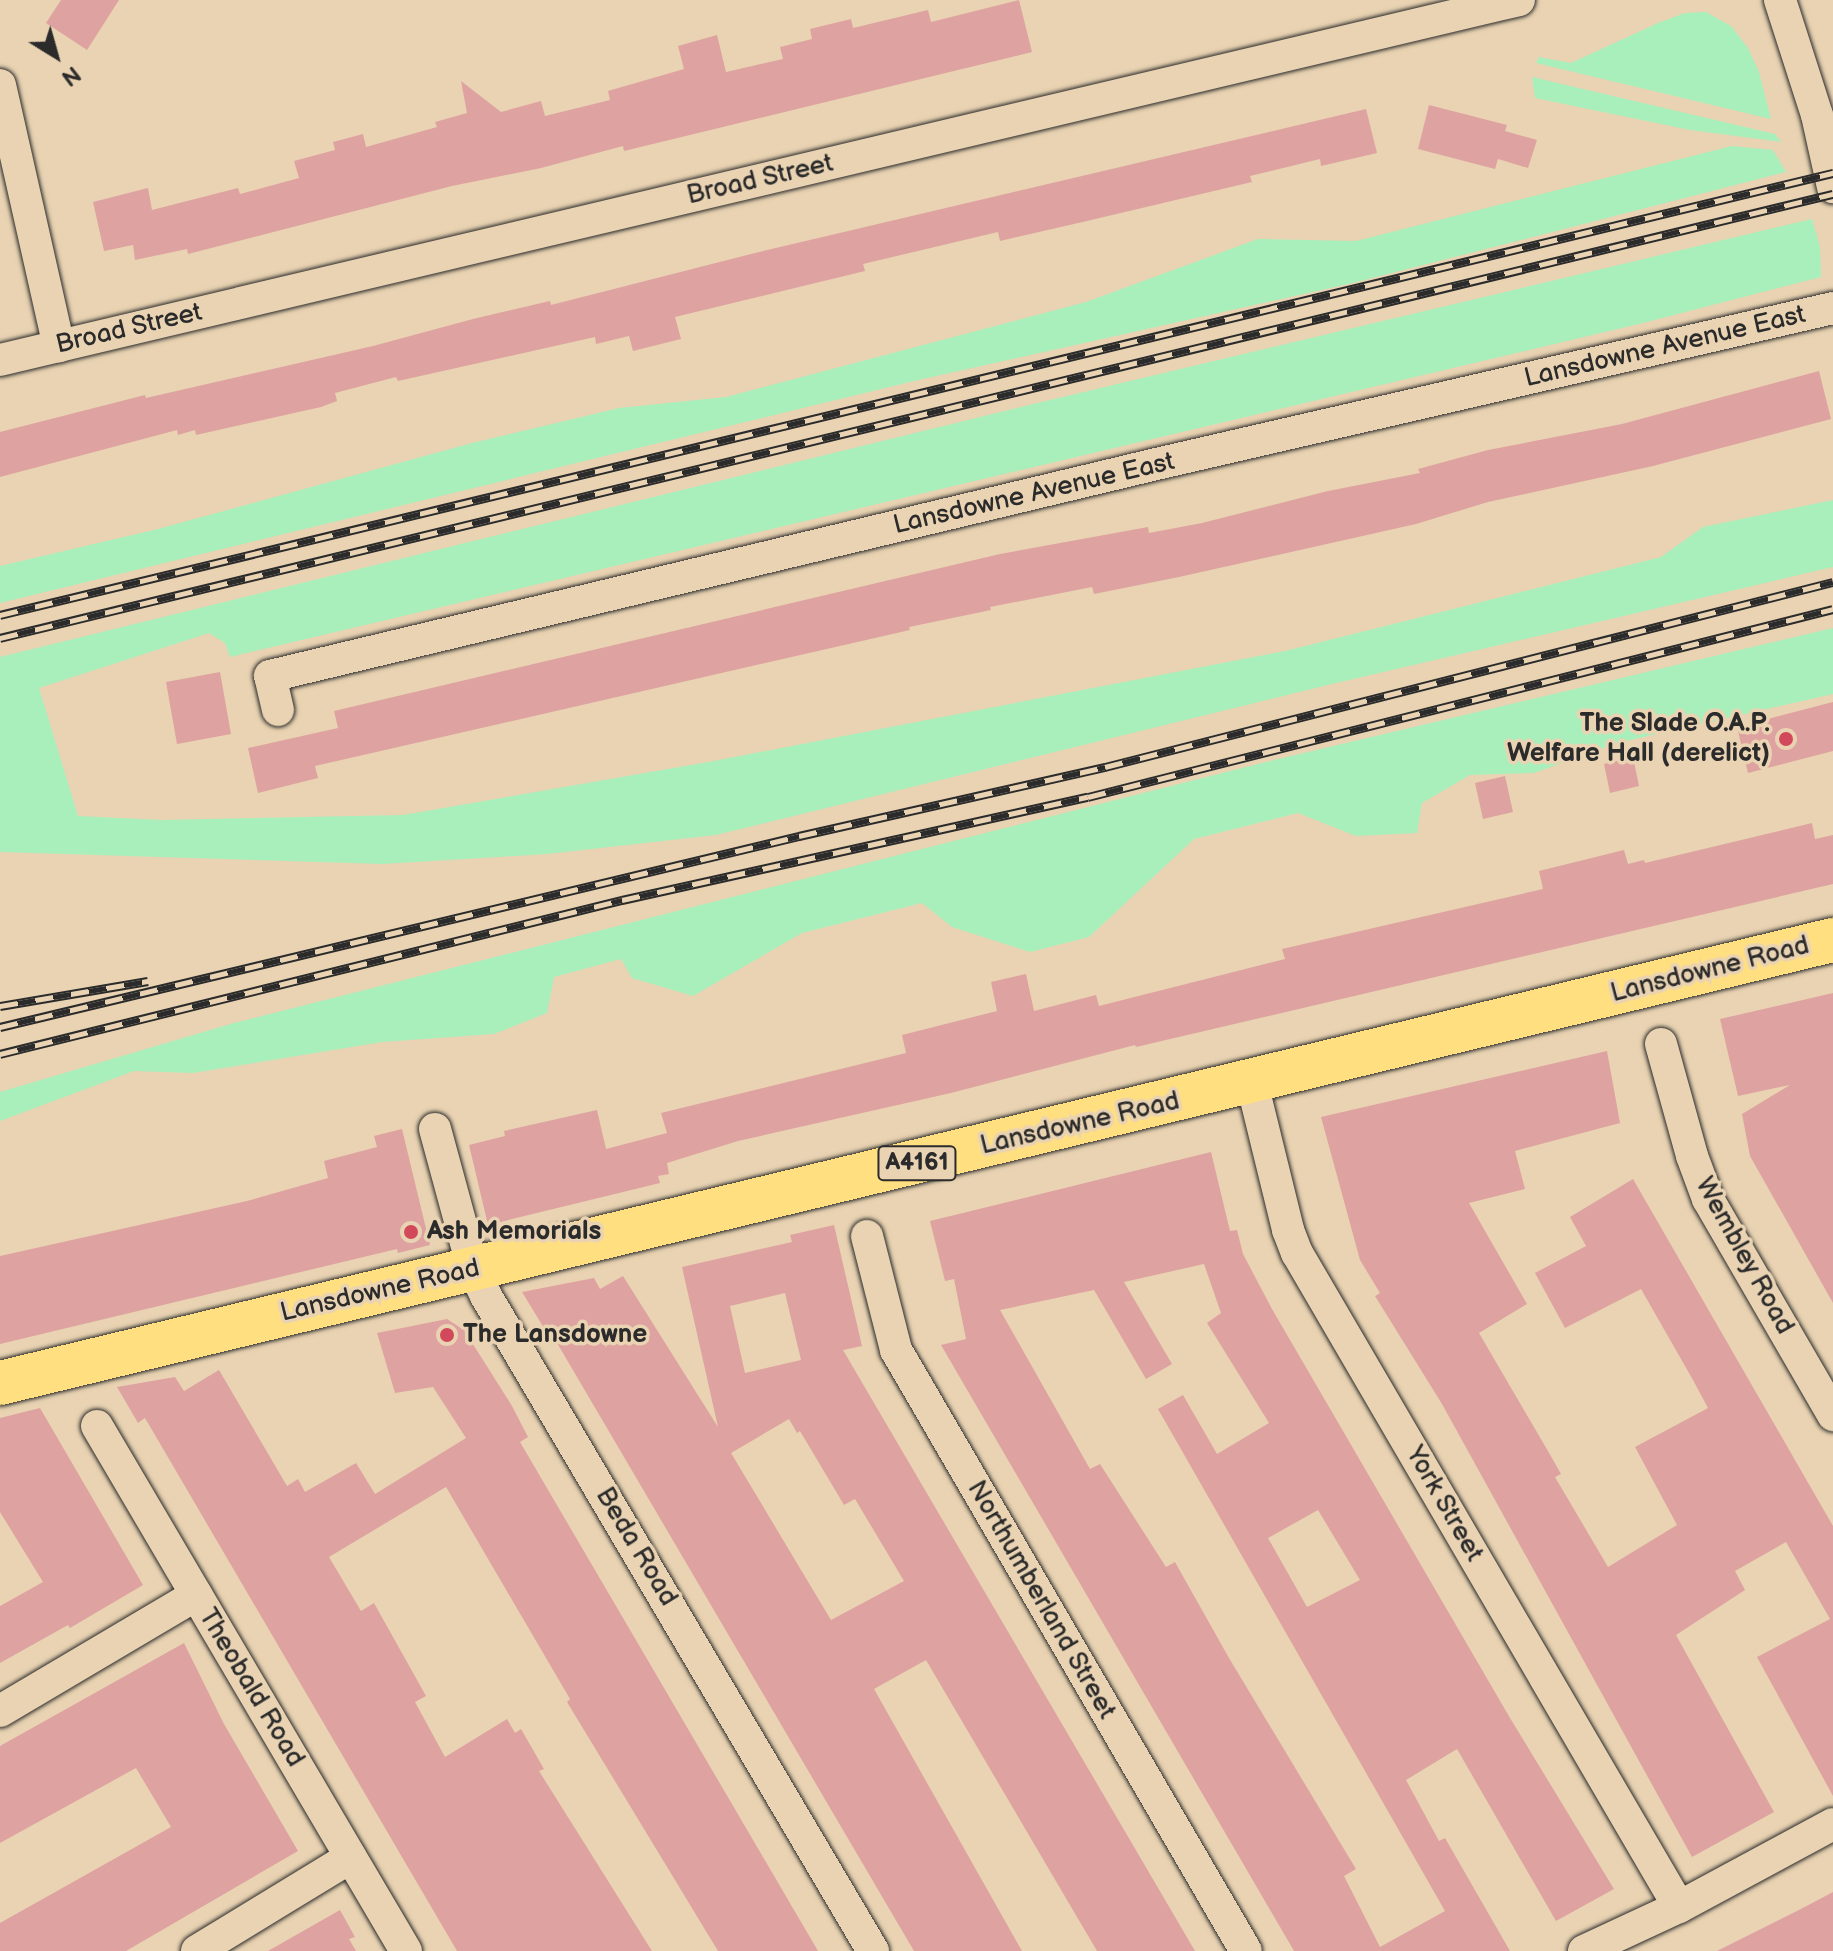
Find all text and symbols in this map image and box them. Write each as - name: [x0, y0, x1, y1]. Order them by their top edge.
- north arrow: [16, 16, 96, 96]
- text: N: [56, 60, 85, 91]
- street label: Broad Street: [684, 148, 836, 212]
- street label: Broad Street: [53, 297, 205, 361]
- street label: Lansdowne Avenue East: [1521, 299, 1809, 395]
- street label: Lansdowne Avenue East: [890, 446, 1178, 542]
- place label: The Slade O.A.P. Welfare Hall (derelict): [1507, 708, 1770, 770]
- marker: The Slade O.A.P. Welfare Hall (derelict): [1777, 730, 1795, 748]
- street label: Lansdowne Road: [1608, 930, 1812, 1010]
- street label: Lansdowne Road: [977, 1086, 1183, 1162]
- road number: A4161: [877, 1143, 957, 1183]
- street label: Wembley Road: [1688, 1171, 1800, 1341]
- place label: Ash Memorials: [427, 1216, 601, 1248]
- marker: Ash Memorials: [402, 1223, 420, 1241]
- street label: Lansdowne Road: [277, 1253, 483, 1329]
- place label: The Lansdowne: [463, 1319, 647, 1351]
- marker: The Lansdowne: [438, 1326, 456, 1344]
- street label: York Street: [1398, 1441, 1490, 1567]
- street label: Northumberland Street: [960, 1475, 1122, 1725]
- street label: Beda Road: [588, 1482, 684, 1612]
- street label: Theobald Road: [191, 1603, 311, 1773]

